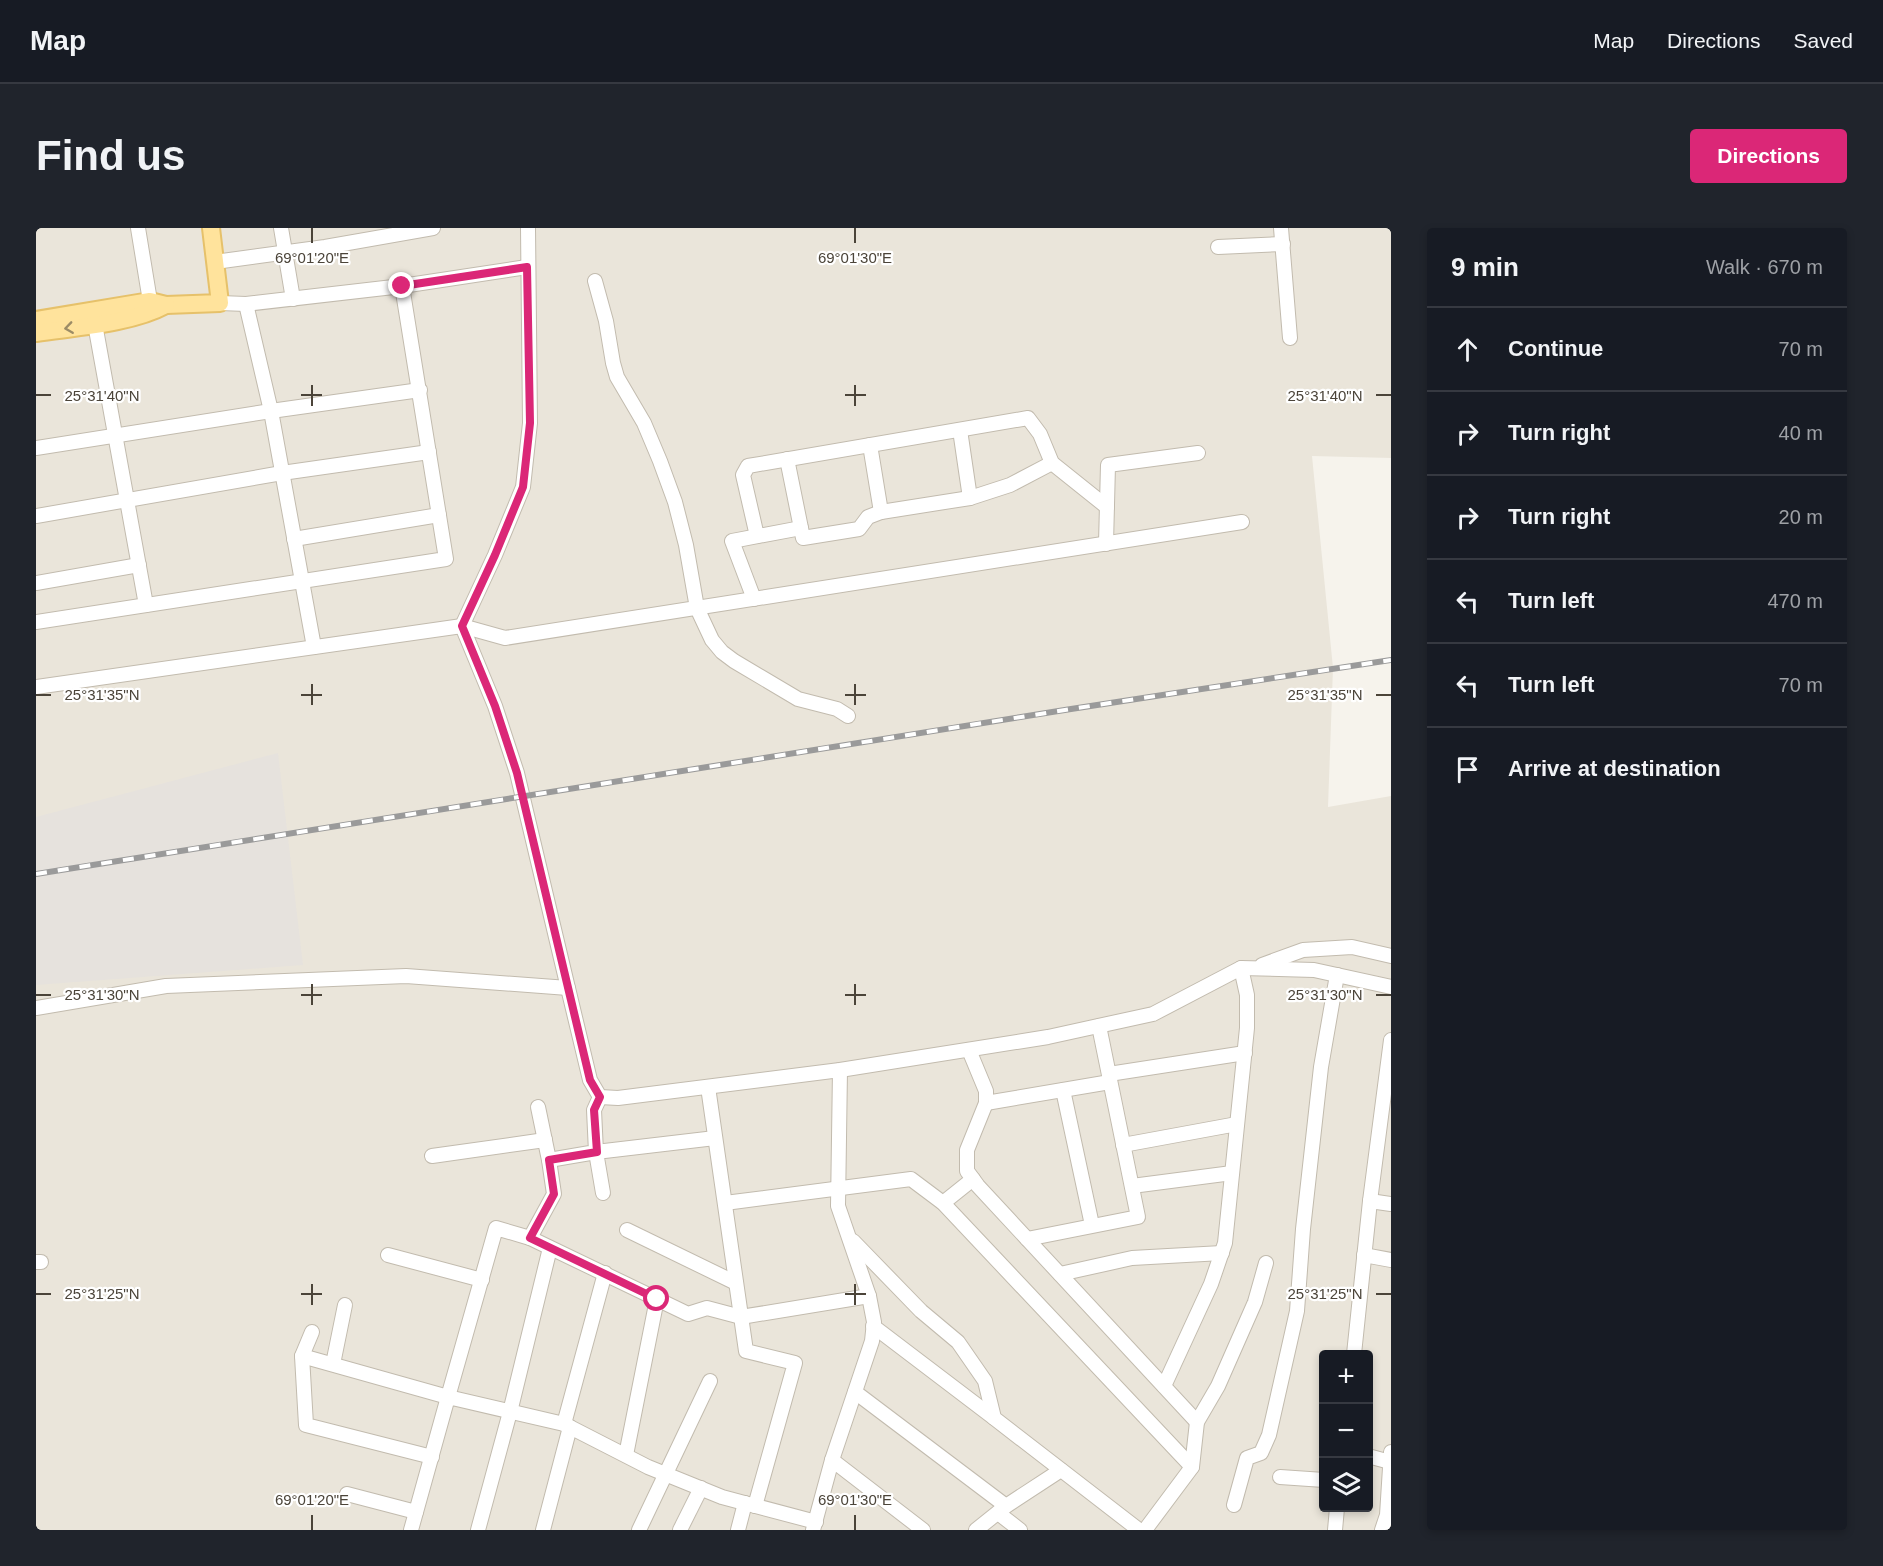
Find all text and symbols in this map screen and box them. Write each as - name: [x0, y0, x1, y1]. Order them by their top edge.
- text: Map: [30, 25, 86, 56]
- text: Map: [1593, 29, 1634, 52]
- text: Directions: [1667, 29, 1760, 52]
- text: Saved: [1793, 29, 1853, 52]
- button: Directions: [1690, 129, 1847, 183]
- text: Find us: [36, 132, 185, 179]
- text: 69°01'20"E: [275, 249, 349, 266]
- text: 69°01'30"E: [818, 249, 892, 266]
- text: 9 min: [1451, 252, 1519, 282]
- text: Walk · 670 m: [1706, 256, 1823, 278]
- route end: [388, 272, 414, 298]
- one-way arrow: [65, 322, 74, 334]
- icon: ahead: [1451, 333, 1484, 366]
- text: Continue: [1508, 336, 1603, 361]
- text: 70 m: [1779, 338, 1823, 360]
- text: 25°31'40"N: [64, 387, 140, 404]
- text: 25°31'40"N: [1287, 387, 1363, 404]
- icon: right: [1451, 417, 1484, 450]
- text: Turn right: [1508, 420, 1610, 445]
- text: 40 m: [1779, 422, 1823, 444]
- icon: right: [1451, 501, 1484, 534]
- text: Turn right: [1508, 504, 1610, 529]
- text: 20 m: [1779, 506, 1823, 528]
- icon: left: [1451, 585, 1484, 618]
- text: Turn left: [1508, 588, 1594, 613]
- text: 470 m: [1767, 590, 1823, 612]
- icon: left: [1451, 669, 1484, 702]
- text: Turn left: [1508, 672, 1594, 697]
- text: 70 m: [1779, 674, 1823, 696]
- text: 25°31'35"N: [64, 686, 140, 703]
- text: 25°31'35"N: [1287, 686, 1363, 703]
- icon: arrive: [1451, 753, 1484, 786]
- text: Arrive at destination: [1508, 756, 1721, 781]
- text: 25°31'30"N: [64, 986, 140, 1003]
- text: 25°31'30"N: [1287, 986, 1363, 1003]
- text: 25°31'25"N: [64, 1285, 140, 1302]
- route start: [643, 1285, 669, 1311]
- text: 25°31'25"N: [1287, 1285, 1363, 1302]
- map controls: [1319, 1350, 1373, 1512]
- button: +: [1319, 1350, 1373, 1404]
- button: −: [1319, 1404, 1373, 1458]
- button: layers: [1319, 1458, 1373, 1512]
- text: 69°01'20"E: [275, 1491, 349, 1508]
- text: 69°01'30"E: [818, 1491, 892, 1508]

